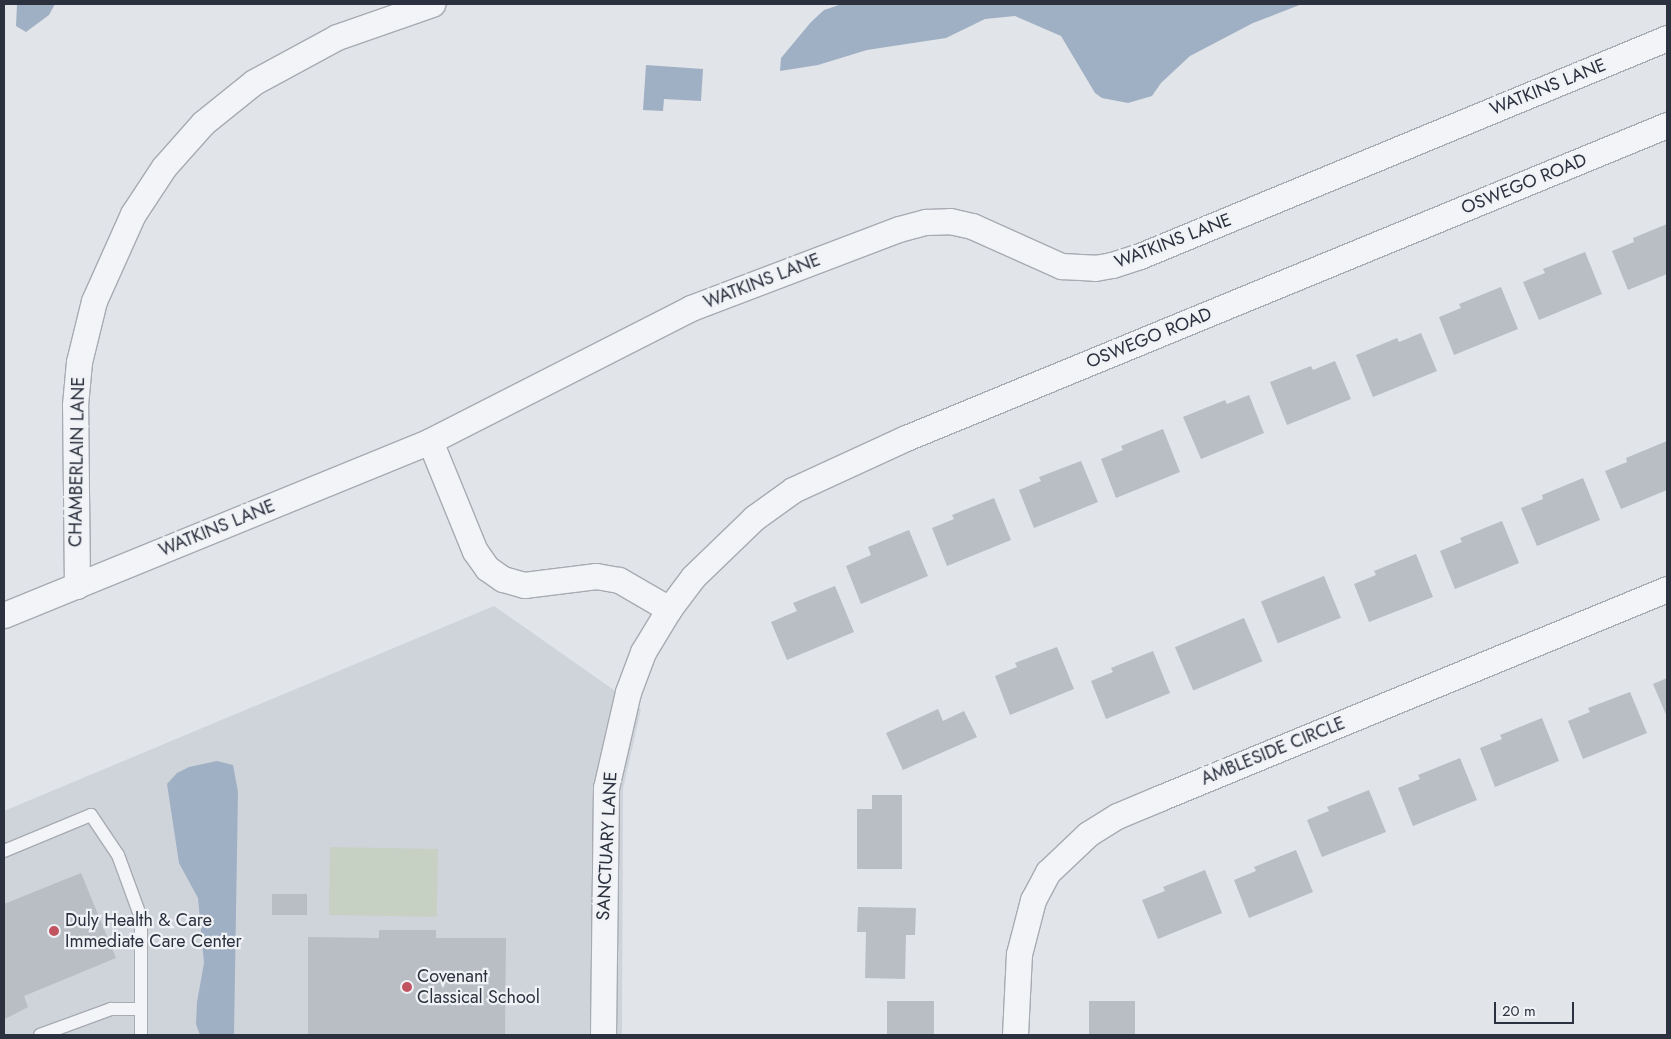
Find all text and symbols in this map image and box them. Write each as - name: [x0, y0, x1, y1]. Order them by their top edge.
- street label: WATKINS LANE: [1487, 54, 1609, 120]
- street label: OSWEGO ROAD: [1458, 149, 1590, 219]
- street label: WATKINS LANE: [1112, 209, 1234, 273]
- street label: WATKINS LANE: [701, 249, 823, 313]
- street label: OSWEGO ROAD: [1083, 303, 1215, 373]
- street label: CHAMBERLAIN LANE: [65, 377, 89, 547]
- street label: WATKINS LANE: [156, 495, 278, 561]
- street label: AMBLESIDE CIRCLE: [1198, 712, 1348, 790]
- street label: SANCTUARY LANE: [592, 771, 622, 921]
- place label: Duly Health & Care Immediate Care Center: [65, 910, 242, 952]
- marker: Duly Health & Care Immediate Care Center: [47, 924, 61, 938]
- place label: Covenant Classical School: [417, 966, 540, 1009]
- marker: Covenant Classical School: [401, 981, 413, 993]
- scale bar: [1496, 992, 1576, 1024]
- text: 20 m: [1502, 1000, 1536, 1022]

